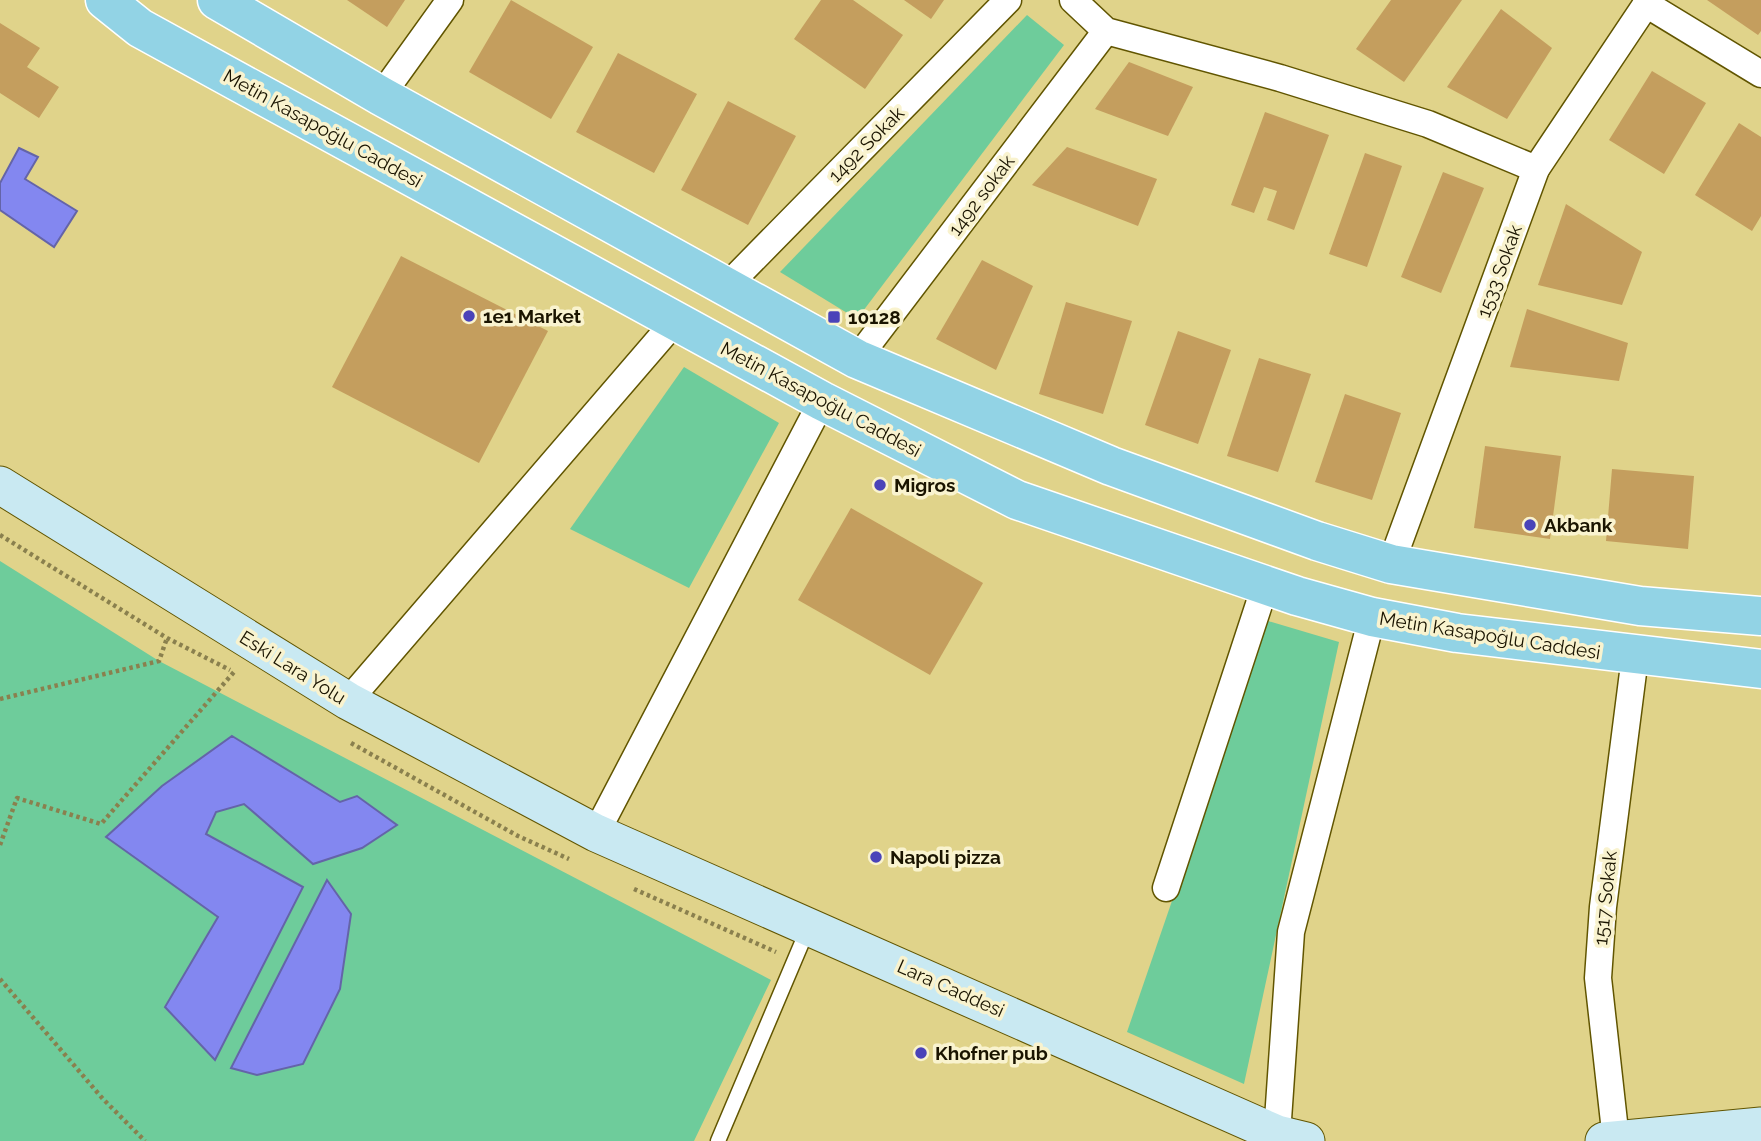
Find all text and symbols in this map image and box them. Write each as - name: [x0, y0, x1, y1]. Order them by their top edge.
- street label: Metin Kasapoğlu Caddesi: [220, 64, 426, 192]
- street label: 1492 Sokak: [824, 102, 908, 186]
- street label: 1492 sokak: [944, 150, 1018, 240]
- street label: 1533 Sokak: [1472, 222, 1526, 320]
- place label: 1e1 Market: [483, 305, 582, 327]
- place label: 10128: [848, 306, 901, 328]
- marker: 1e1 Market: [461, 308, 477, 324]
- marker: 10128: [826, 309, 842, 325]
- street label: Metin Kasapoğlu Caddesi: [717, 337, 925, 461]
- place label: Migros: [894, 474, 955, 496]
- marker: Migros: [872, 477, 888, 493]
- place label: Akbank: [1544, 514, 1613, 536]
- marker: Akbank: [1522, 517, 1538, 533]
- street label: Metin Kasapoğlu Caddesi: [1378, 607, 1602, 663]
- street label: Eski Lara Yolu: [236, 626, 350, 708]
- place label: Napoli pizza: [890, 846, 1001, 868]
- marker: Napoli pizza: [868, 849, 884, 865]
- street label: 1517 Sokak: [1589, 850, 1621, 946]
- street label: Lara Caddesi: [894, 955, 1008, 1021]
- place label: Khofner pub: [935, 1042, 1048, 1064]
- marker: Khofner pub: [913, 1045, 929, 1061]

